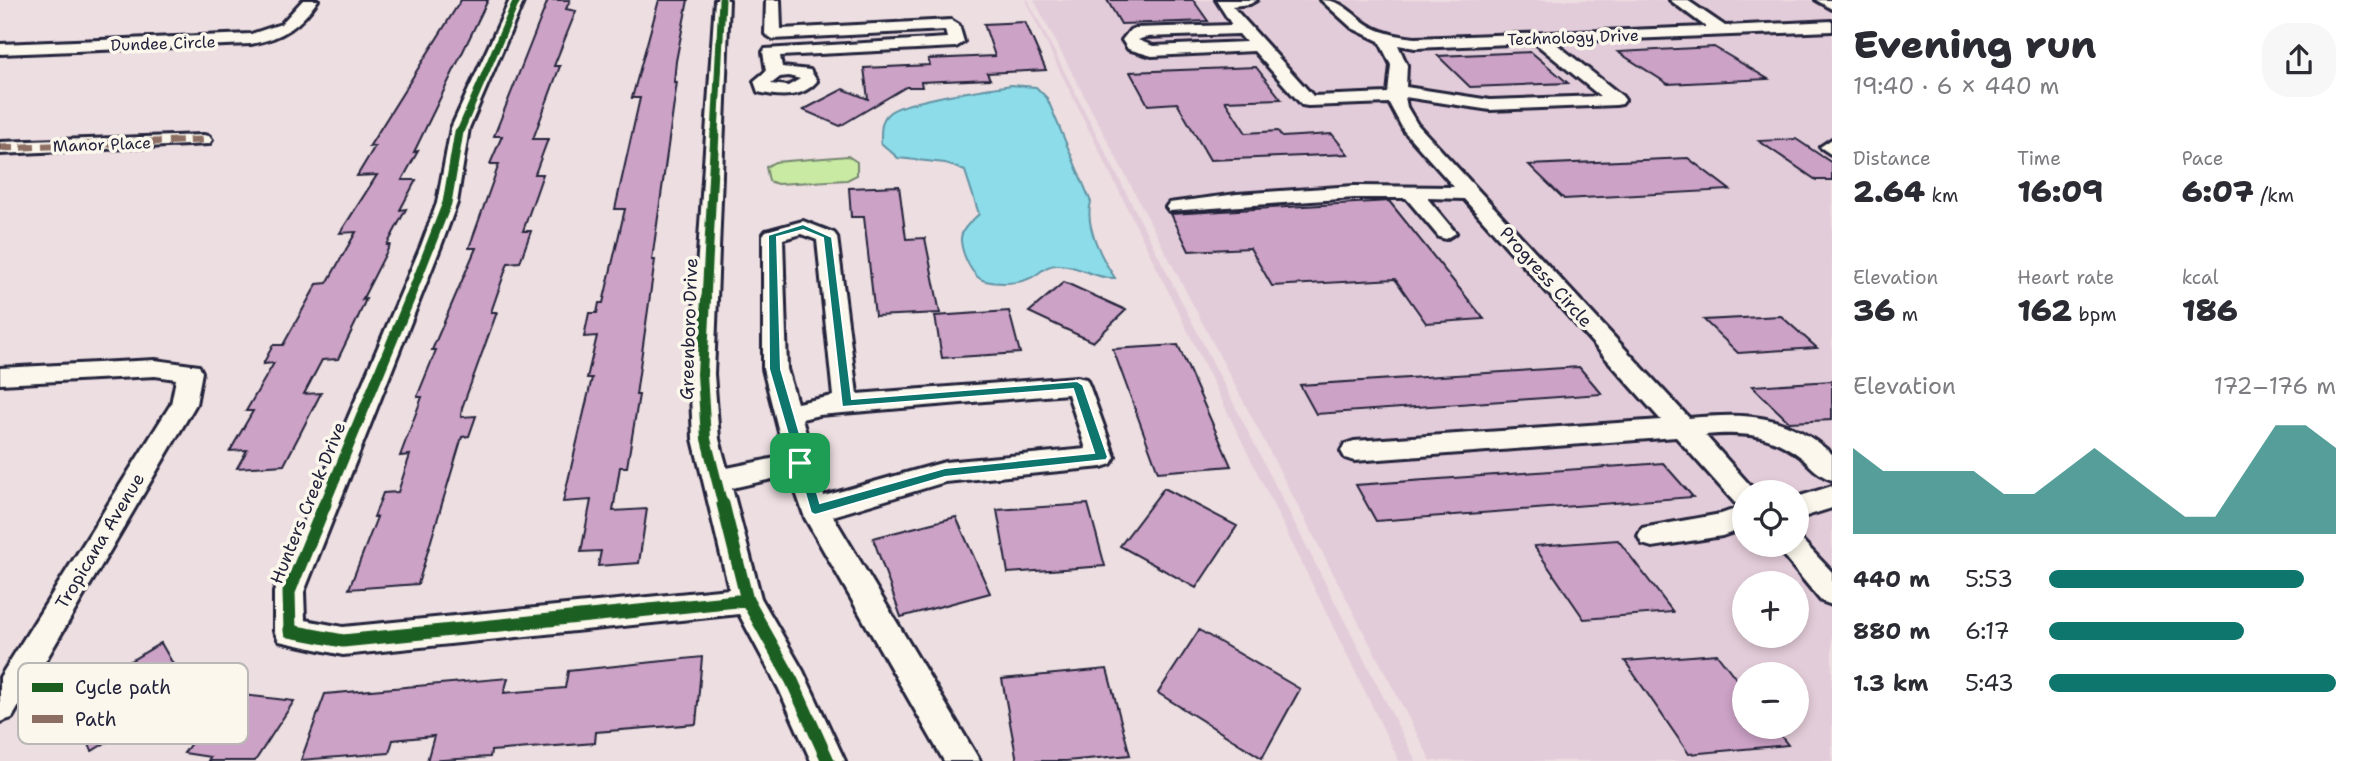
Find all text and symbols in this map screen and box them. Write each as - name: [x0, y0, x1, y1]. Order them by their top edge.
- text: Evening run: [1853, 19, 2096, 70]
- button: share: [2262, 23, 2336, 97]
- street label: Technology Drive: [1507, 25, 1639, 50]
- street label: Dundee Circle: [110, 31, 216, 56]
- text: 19:40 · 6 × 440 m: [1853, 71, 2059, 101]
- street label: Manor Place: [53, 132, 152, 157]
- text: Distance: [1853, 146, 1931, 171]
- text: Time: [2017, 146, 2061, 171]
- text: Pace: [2182, 146, 2223, 171]
- text: 2.64: [1853, 171, 1925, 212]
- text: 16:09: [2017, 171, 2103, 212]
- text: 6:07: [2182, 171, 2254, 212]
- text: km: [1925, 183, 1958, 208]
- text: /km: [2254, 183, 2294, 208]
- street label: Progress Circle: [1494, 222, 1598, 332]
- street label: Greenboro Drive: [675, 257, 703, 401]
- text: Elevation: [1853, 265, 1938, 290]
- text: Heart rate: [2017, 265, 2114, 290]
- text: kcal: [2182, 265, 2219, 290]
- text: 36: [1853, 290, 1895, 331]
- text: 162: [2017, 290, 2072, 331]
- text: 186: [2182, 290, 2238, 331]
- text: m: [1895, 302, 1918, 327]
- text: bpm: [2072, 302, 2117, 327]
- text: Elevation: [1853, 371, 1956, 401]
- text: 172–176 m: [2214, 371, 2336, 401]
- street label: Hunters Creek Drive: [265, 418, 351, 588]
- pin: [770, 433, 830, 493]
- icon: arrive: [781, 444, 819, 482]
- street label: Tropicana Avenue: [50, 469, 150, 613]
- map controls: [1732, 480, 1809, 739]
- button: locate: [1732, 480, 1809, 557]
- text: 440 m: [1853, 564, 1930, 594]
- text: 5:53: [1965, 564, 2013, 594]
- button: +: [1732, 571, 1809, 648]
- text: 880 m: [1853, 616, 1930, 646]
- text: 6:17: [1965, 616, 2010, 646]
- button: −: [1732, 662, 1809, 739]
- legend: [18, 663, 248, 744]
- text: 1.3 km: [1853, 668, 1928, 698]
- text: 5:43: [1965, 668, 2014, 698]
- text: Cycle path: [75, 675, 171, 700]
- text: Path: [75, 707, 117, 732]

